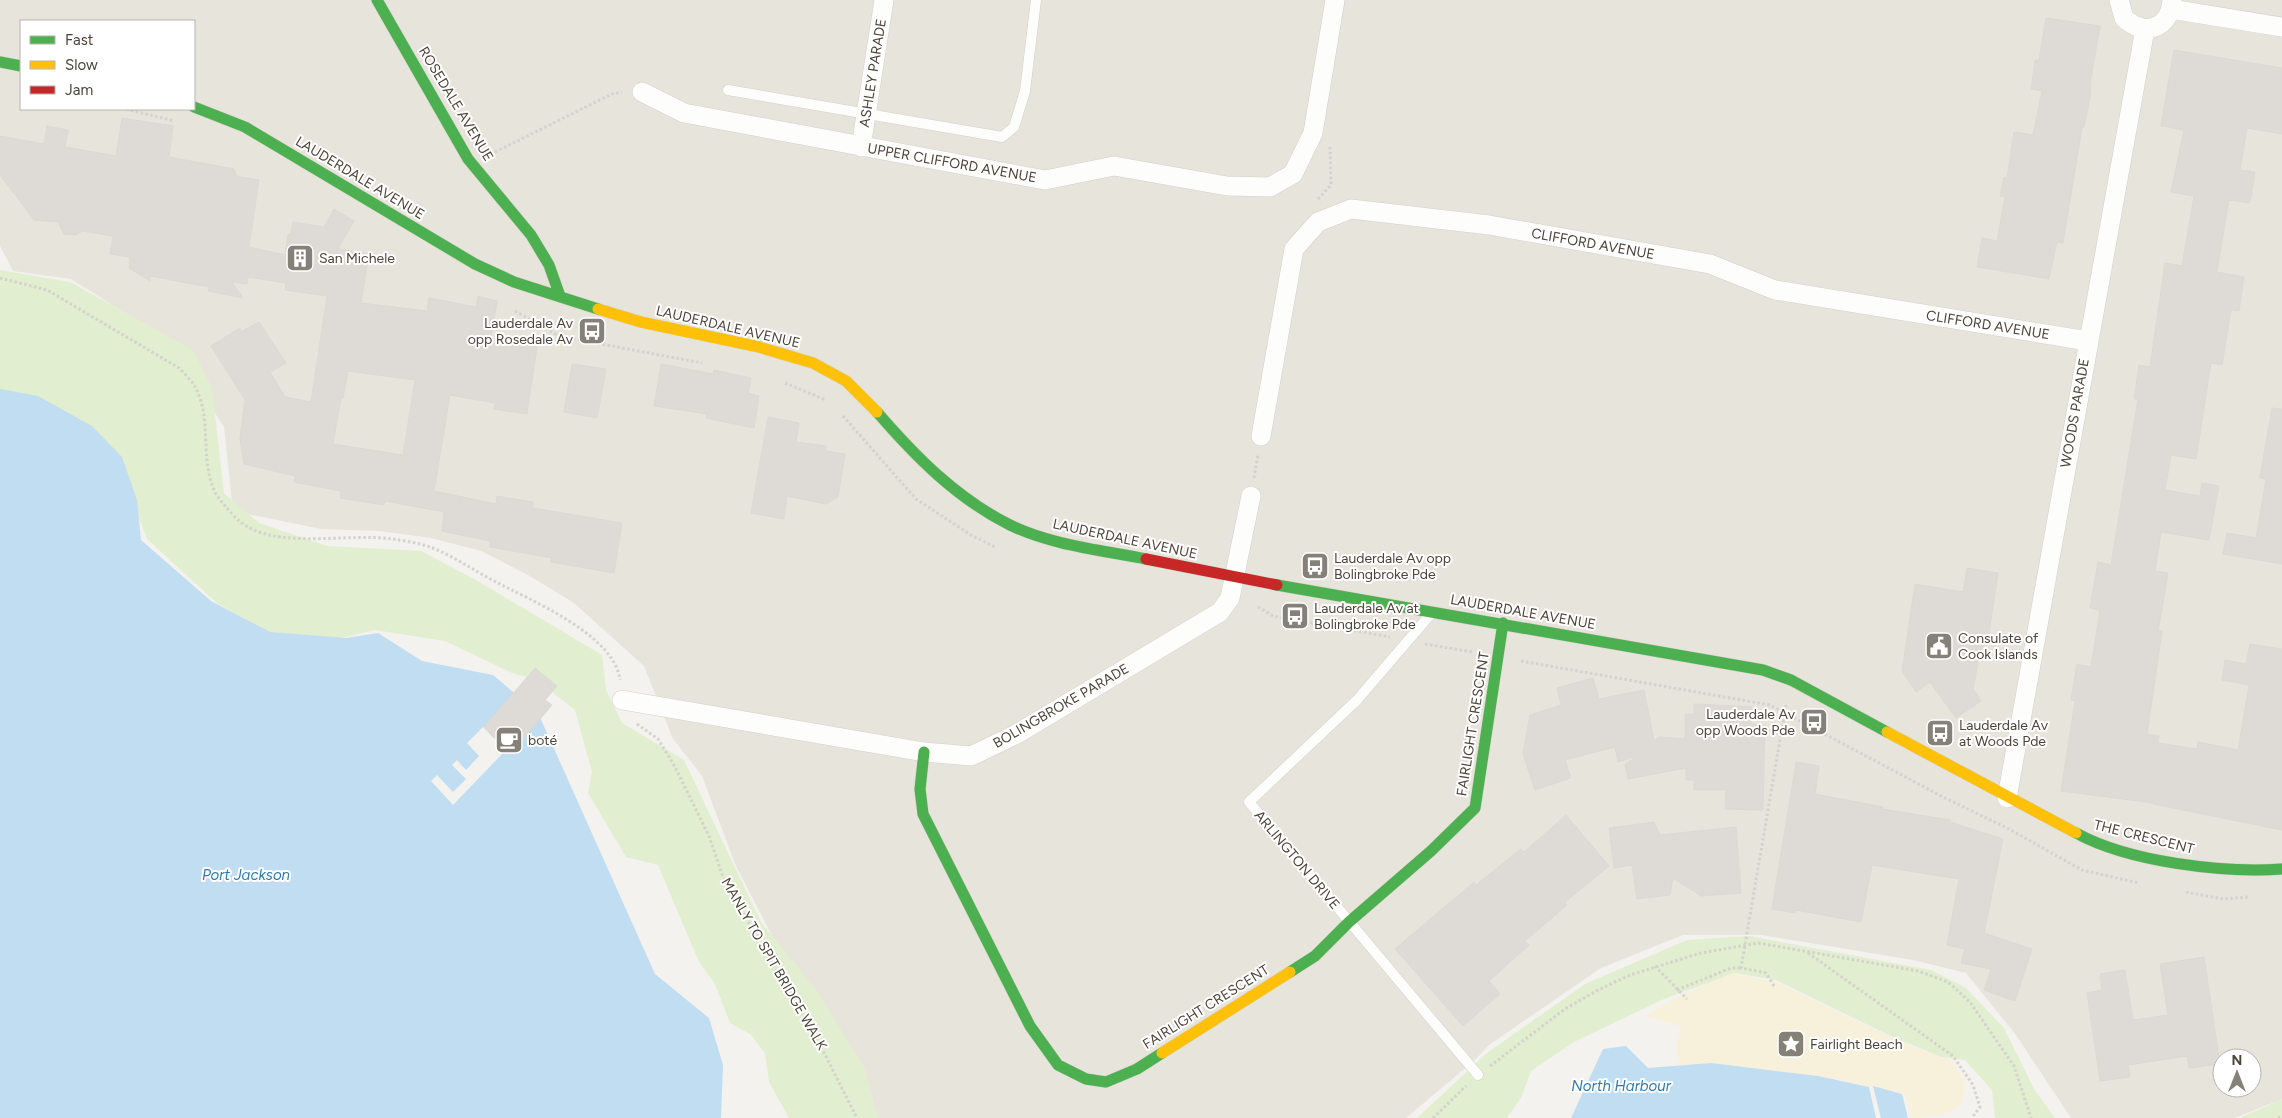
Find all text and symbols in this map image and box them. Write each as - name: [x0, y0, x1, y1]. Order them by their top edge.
- street label: ASHLEY PARADE: [856, 17, 890, 129]
- legend: [20, 20, 195, 110]
- text: Fast: [65, 31, 94, 49]
- street label: ROSEDALE AVENUE: [415, 44, 497, 164]
- text: Slow: [65, 56, 98, 74]
- text: Jam: [65, 81, 93, 99]
- street label: LAUDERDALE AVENUE: [292, 133, 428, 223]
- street label: UPPER CLIFFORD AVENUE: [866, 140, 1038, 186]
- street label: CLIFFORD AVENUE: [1530, 225, 1656, 263]
- building icon: San Michele: [285, 243, 315, 273]
- place label: San Michele: [319, 250, 395, 267]
- street label: LAUDERDALE AVENUE: [654, 302, 802, 352]
- street label: CLIFFORD AVENUE: [1925, 307, 2051, 343]
- place label: Lauderdale Av opp Rosedale Av: [468, 315, 574, 348]
- bus stop icon: Lauderdale Av opp Rosedale Av: [577, 316, 607, 346]
- street label: WOODS PARADE: [2057, 357, 2093, 469]
- street label: LAUDERDALE AVENUE: [1051, 515, 1199, 563]
- place label: Lauderdale Av opp Bolingbroke Pde: [1334, 550, 1451, 583]
- bus stop icon: Lauderdale Av opp Bolingbroke Pde: [1300, 551, 1330, 581]
- street label: LAUDERDALE AVENUE: [1449, 591, 1597, 633]
- place label: Lauderdale Av at Bolingbroke Pde: [1314, 600, 1419, 633]
- bus stop icon: Lauderdale Av at Bolingbroke Pde: [1280, 601, 1310, 631]
- place label: Consulate of Cook Islands: [1958, 630, 2039, 663]
- public building icon: Consulate of Cook Islands: [1924, 631, 1954, 661]
- street label: FAIRLIGHT CRESCENT: [1453, 650, 1493, 797]
- street label: BOLINGBROKE PARADE: [990, 660, 1132, 752]
- place label: Lauderdale Av opp Woods Pde: [1696, 706, 1796, 739]
- bus stop icon: Lauderdale Av opp Woods Pde: [1799, 707, 1829, 737]
- place label: Lauderdale Av at Woods Pde: [1959, 717, 2049, 750]
- bus stop icon: Lauderdale Av at Woods Pde: [1925, 718, 1955, 748]
- cafe icon: boté: [494, 725, 524, 755]
- place label: boté: [528, 732, 558, 749]
- street label: ARLINGTON DRIVE: [1251, 807, 1343, 913]
- street label: THE CRESCENT: [2092, 816, 2196, 858]
- water label: Port Jackson: [202, 866, 290, 884]
- street label: MANLY TO SPIT BRIDGE WALK: [718, 875, 831, 1054]
- street label: FAIRLIGHT CRESCENT: [1140, 961, 1273, 1053]
- place icon: Fairlight Beach: [1776, 1029, 1806, 1059]
- place label: Fairlight Beach: [1810, 1036, 1903, 1053]
- north arrow: [2212, 1048, 2262, 1098]
- text: N: [2232, 1052, 2242, 1069]
- water label: North Harbour: [1571, 1077, 1672, 1095]

